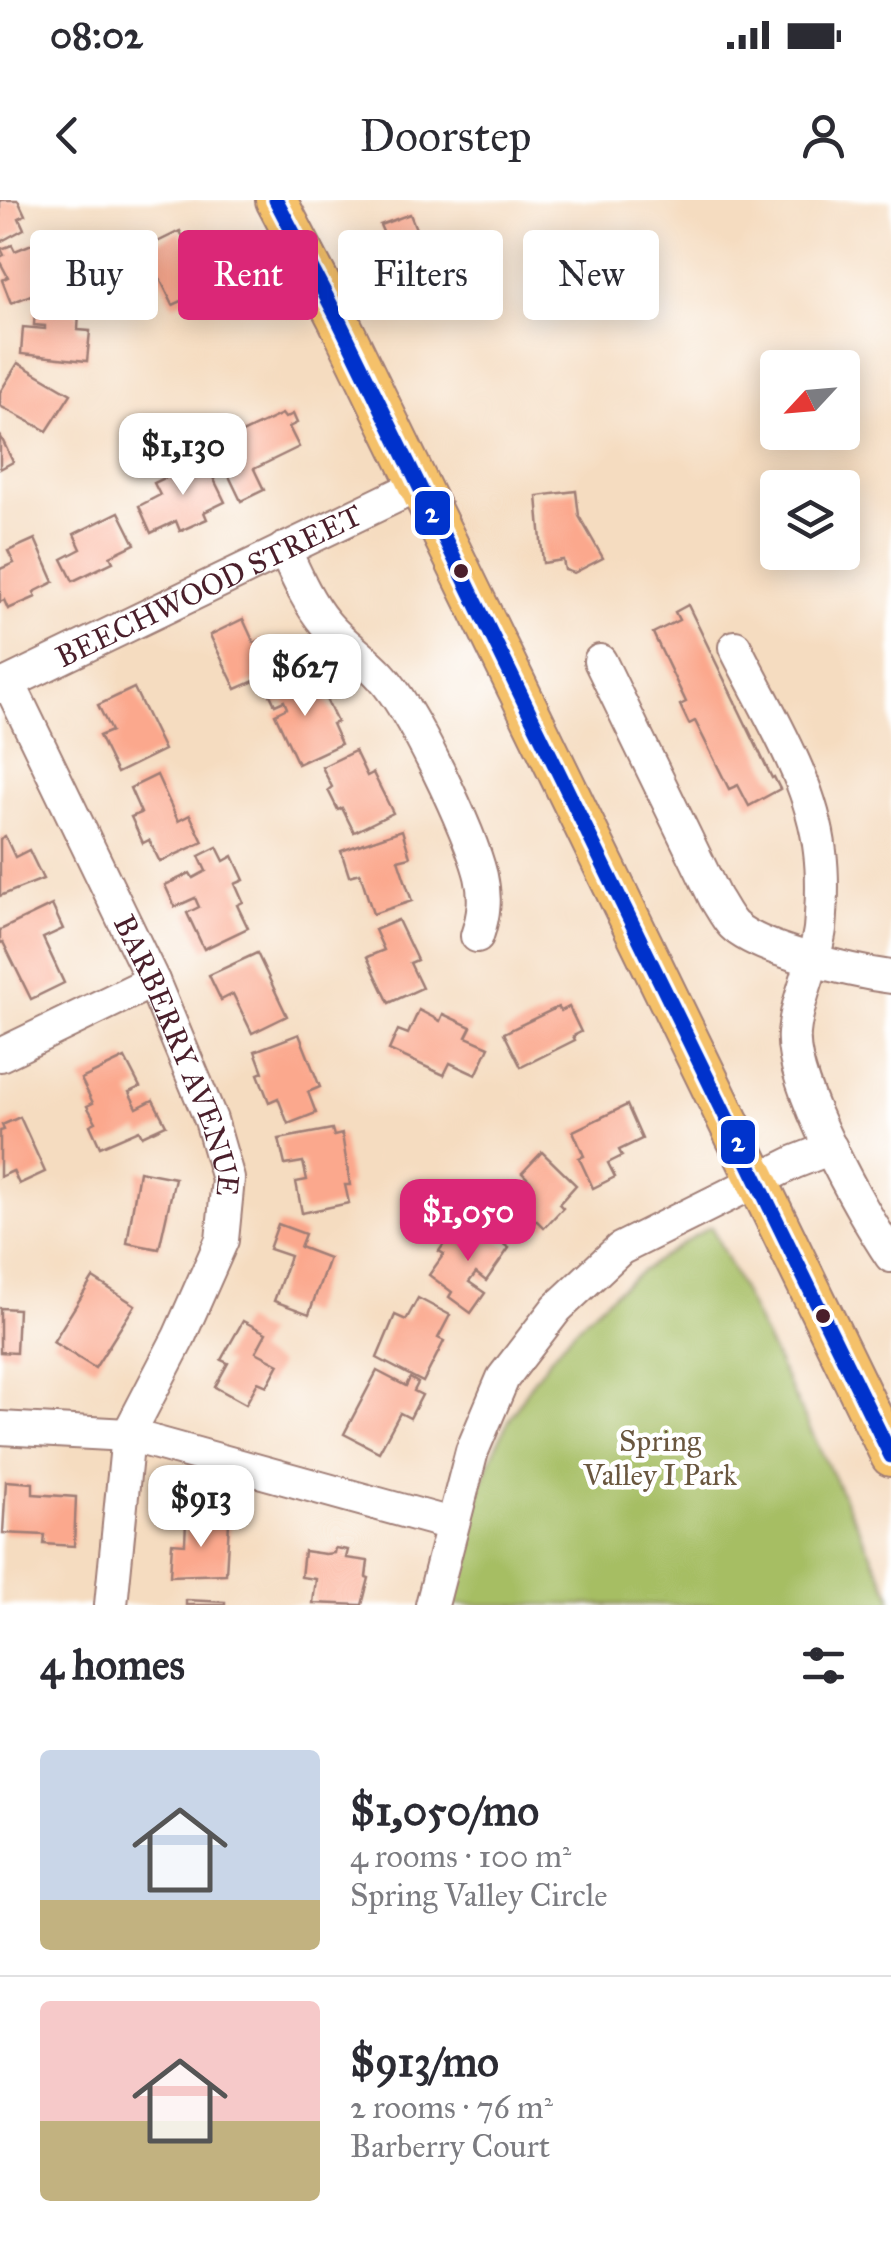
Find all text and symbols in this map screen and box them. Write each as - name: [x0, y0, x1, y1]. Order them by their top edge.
- text: 08:02: [50, 12, 143, 58]
- icon: back: [40, 108, 95, 163]
- text: Doorstep: [360, 108, 531, 163]
- icon: person: [796, 108, 851, 163]
- chip: Buy: [30, 230, 158, 320]
- chip: Rent: [178, 230, 318, 320]
- chip: Filters: [338, 230, 503, 320]
- chip: New: [523, 230, 659, 320]
- north arrow: [760, 350, 860, 450]
- map controls: [760, 350, 860, 570]
- pin: $1,130: [102, 413, 264, 498]
- text: $1,130: [141, 426, 225, 465]
- button: layers: [760, 470, 860, 570]
- line badge: 2: [413, 489, 452, 537]
- text: 2: [425, 495, 440, 530]
- street label: BEECHWOOD STREET: [50, 497, 368, 675]
- unlabelled marker: [451, 561, 471, 581]
- pin: $627: [246, 634, 364, 719]
- text: $627: [271, 647, 339, 686]
- street label: BARBERRY AVENUE: [106, 909, 246, 1198]
- line badge: 2: [719, 1118, 757, 1166]
- text: 2: [731, 1124, 746, 1159]
- pin: $1,050: [387, 1179, 549, 1264]
- text: $1,050: [422, 1192, 514, 1231]
- unlabelled marker: [813, 1306, 833, 1326]
- park label: Spring Valley I Park: [582, 1423, 737, 1493]
- pin: $913: [142, 1465, 260, 1550]
- text: $913: [170, 1478, 232, 1517]
- icon: filters: [796, 1638, 851, 1693]
- text: 4 homes: [40, 1639, 185, 1691]
- text: $1,050/mo: [350, 1785, 539, 1837]
- icon: home: [120, 1790, 240, 1910]
- text: 4 rooms · 100 m²: [350, 1837, 571, 1876]
- text: Spring Valley Circle: [350, 1876, 608, 1915]
- text: $913/mo: [350, 2036, 499, 2088]
- icon: home: [120, 2041, 240, 2161]
- text: 2 rooms · 76 m²: [350, 2088, 553, 2127]
- text: Barberry Court: [350, 2127, 550, 2166]

